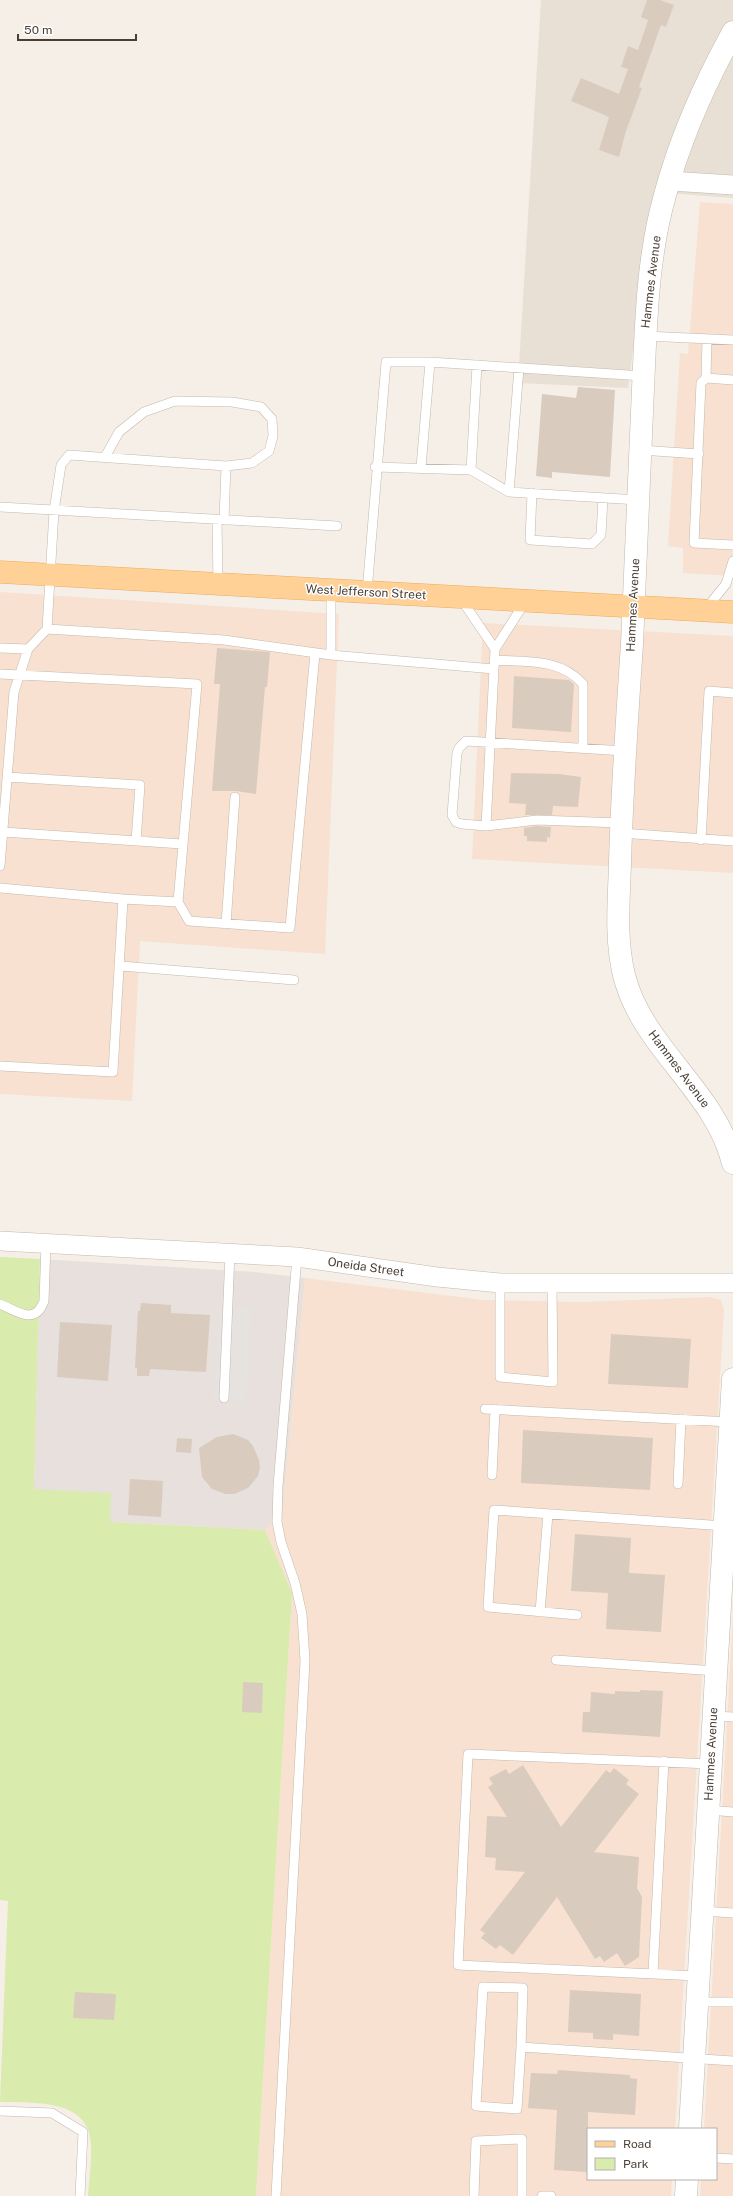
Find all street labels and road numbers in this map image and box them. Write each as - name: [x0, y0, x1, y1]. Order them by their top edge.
- street label: Hammes Avenue: [638, 235, 664, 329]
- street label: Hammes Avenue: [624, 558, 642, 652]
- street label: West Jefferson Street: [305, 582, 427, 602]
- street label: Hammes Avenue: [645, 1027, 713, 1111]
- street label: Oneida Street: [327, 1255, 406, 1279]
- street label: Hammes Avenue: [702, 1707, 720, 1801]

